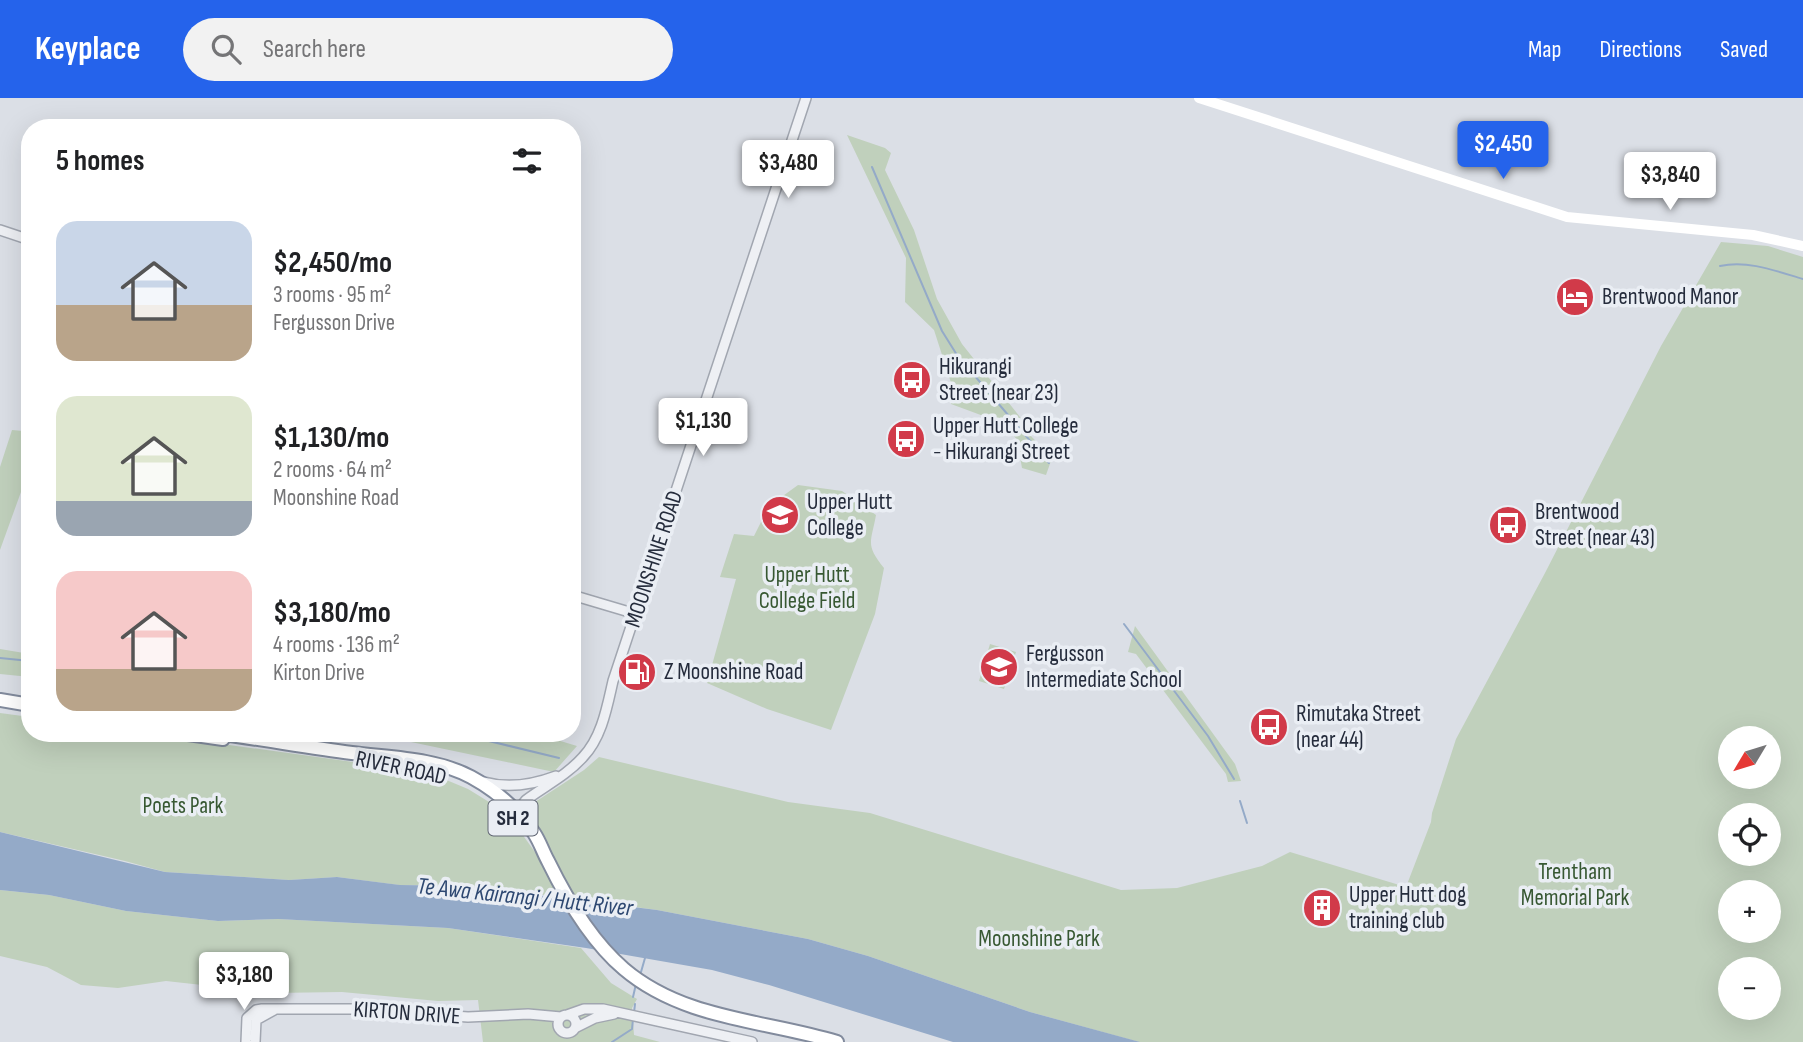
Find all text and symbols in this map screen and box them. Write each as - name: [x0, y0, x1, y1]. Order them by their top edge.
- search box: [183, 18, 673, 81]
- text: Keyplace: [35, 29, 141, 69]
- icon: search: [207, 30, 245, 68]
- text: Search here: [263, 34, 366, 65]
- text: Map: [1528, 35, 1561, 64]
- text: Directions: [1599, 35, 1682, 64]
- text: Saved: [1720, 35, 1768, 64]
- pin: $2,450: [1446, 122, 1560, 181]
- text: $2,450: [1473, 130, 1533, 158]
- pin: $3,480: [731, 140, 845, 200]
- icon: filters: [508, 142, 546, 180]
- text: 5 homes: [56, 143, 145, 179]
- text: $3,480: [758, 149, 818, 177]
- pin: $3,840: [1613, 152, 1727, 212]
- text: $3,840: [1640, 161, 1700, 189]
- text: $2,450/mo: [273, 245, 392, 281]
- icon: home: [112, 249, 196, 333]
- hotel icon: Brentwood Manor: [1554, 276, 1596, 318]
- text: 3 rooms · 95 m²: [273, 281, 392, 309]
- place label: Brentwood Manor: [1602, 283, 1739, 311]
- text: Fergusson Drive: [273, 309, 395, 337]
- place label: Hikurangi Street (near 23): [939, 353, 1059, 407]
- bus stop icon: Hikurangi Street (near 23): [891, 359, 933, 401]
- pin: $1,130: [646, 398, 760, 458]
- text: $1,130: [675, 407, 732, 435]
- place label: Upper Hutt College - Hikurangi Street: [933, 412, 1079, 466]
- bus stop icon: Upper Hutt College - Hikurangi Street: [885, 418, 927, 460]
- text: $1,130/mo: [273, 420, 389, 456]
- icon: home: [112, 424, 196, 508]
- text: 2 rooms · 64 m²: [273, 456, 392, 484]
- text: Moonshine Road: [273, 484, 399, 512]
- street label: MOONSHINE ROAD: [619, 487, 689, 631]
- place label: Upper Hutt College: [807, 488, 892, 542]
- school or university icon: Upper Hutt College: [759, 494, 801, 536]
- place label: Brentwood Street (near 43): [1535, 498, 1655, 552]
- bus stop icon: Brentwood Street (near 43): [1487, 504, 1529, 546]
- park label: Upper Hutt College Field: [759, 561, 855, 615]
- text: $3,180/mo: [273, 595, 391, 631]
- icon: home: [112, 599, 196, 683]
- text: 4 rooms · 136 m²: [273, 631, 400, 659]
- place label: Fergusson Intermediate School: [1026, 640, 1182, 694]
- school or university icon: Fergusson Intermediate School: [978, 646, 1020, 688]
- fuel station icon: Z Moonshine Road: [616, 651, 658, 693]
- place label: Z Moonshine Road: [664, 658, 803, 686]
- text: Kirton Drive: [273, 659, 365, 687]
- place label: Rimutaka Street (near 44): [1296, 700, 1421, 754]
- bus stop icon: Rimutaka Street (near 44): [1248, 706, 1290, 748]
- north arrow: [1718, 726, 1782, 789]
- map controls: [1718, 726, 1781, 1020]
- street label: RIVER ROAD: [353, 745, 449, 791]
- park label: Poets Park: [143, 792, 224, 820]
- road number: SH 2: [489, 800, 538, 836]
- button: locate: [1718, 803, 1781, 866]
- park label: Trentham Memorial Park: [1521, 858, 1629, 912]
- water label: Te Awa Kairangi / Hutt River: [416, 871, 635, 923]
- button: +: [1718, 880, 1781, 943]
- place label: Upper Hutt dog training club: [1349, 881, 1466, 935]
- building icon: Upper Hutt dog training club: [1301, 887, 1343, 929]
- park label: Moonshine Park: [978, 925, 1100, 953]
- pin: $3,180: [187, 953, 301, 1012]
- button: −: [1718, 957, 1781, 1020]
- text: $3,180: [215, 961, 273, 989]
- street label: KIRTON DRIVE: [352, 995, 462, 1031]

